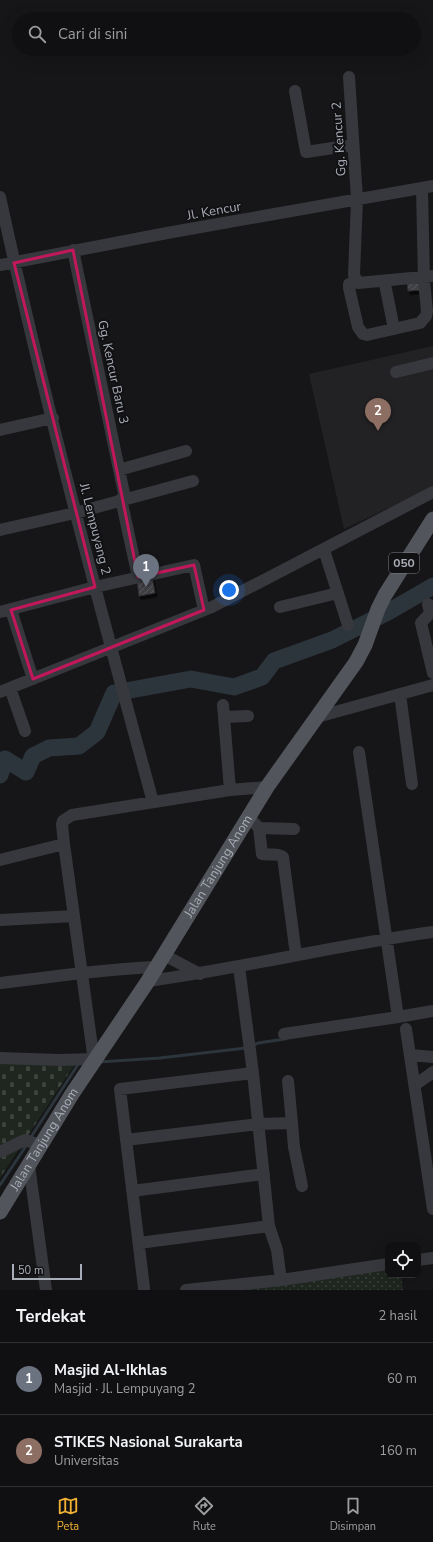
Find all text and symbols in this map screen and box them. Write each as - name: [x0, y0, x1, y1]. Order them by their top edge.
- search box: [12, 12, 421, 56]
- icon: search: [26, 23, 48, 45]
- text: Cari di sini: [58, 24, 127, 44]
- street label: Gg. Kencur 2: [327, 101, 351, 177]
- street label: Jl. Kencur: [184, 197, 243, 225]
- street label: Gg. Kencur Baru 3: [93, 318, 133, 426]
- pin: 2: [365, 398, 391, 431]
- street label: Jl. Lempuyang 2: [75, 480, 115, 577]
- road number: 050: [389, 553, 419, 573]
- pin: 1: [133, 554, 159, 587]
- your location: [219, 580, 239, 600]
- street label: Jalan Tanjung Anom: [179, 811, 257, 922]
- street label: Jalan Tanjung Anom: [5, 1084, 83, 1195]
- map controls: [385, 1242, 421, 1278]
- button: locate: [385, 1242, 421, 1278]
- scale bar: [12, 1262, 82, 1281]
- text: 50 m: [18, 1263, 43, 1278]
- text: Terdekat: [16, 1305, 85, 1328]
- text: 2 hasil: [378, 1307, 417, 1325]
- text: Masjid Al-Ikhlas: [54, 1360, 167, 1380]
- text: 1: [25, 1370, 33, 1388]
- text: 60 m: [387, 1370, 417, 1388]
- text: Masjid · Jl. Lempuyang 2: [54, 1380, 196, 1398]
- text: STIKES Nasional Surakarta: [54, 1432, 243, 1452]
- text: 2: [25, 1442, 33, 1460]
- text: 160 m: [379, 1442, 417, 1460]
- text: Universitas: [54, 1452, 119, 1470]
- tab: Peta: [57, 1495, 79, 1534]
- tab: Rute: [193, 1495, 216, 1534]
- tab: Disimpan: [330, 1495, 376, 1534]

